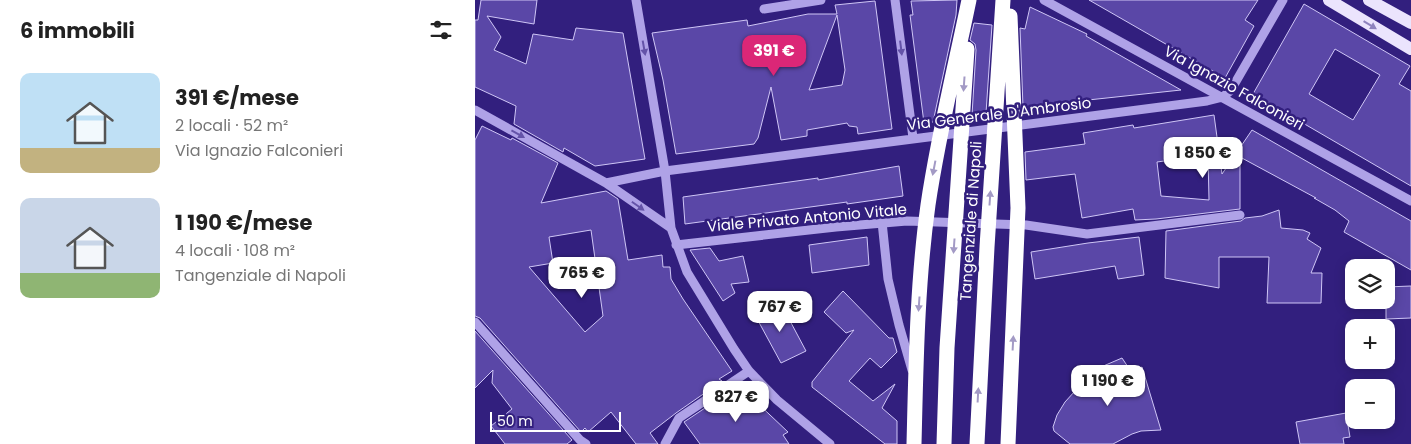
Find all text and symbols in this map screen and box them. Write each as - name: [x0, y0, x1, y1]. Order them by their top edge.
- text: 6 immobili: [20, 16, 135, 45]
- icon: filters: [427, 16, 455, 44]
- one-way arrow: [1364, 20, 1377, 29]
- pin: 391 €: [739, 34, 809, 77]
- text: 391 €: [753, 39, 795, 62]
- one-way arrow: [640, 40, 648, 56]
- street label: Via Ignazio Falconieri: [1160, 40, 1308, 135]
- one-way arrow: [898, 41, 906, 57]
- one-way arrow: [960, 76, 968, 92]
- text: 391 €/mese: [175, 83, 299, 112]
- street label: Via Generale D'Ambrosio: [906, 92, 1092, 135]
- icon: home: [60, 93, 120, 153]
- text: 2 locali · 52 m²: [175, 114, 288, 137]
- one-way arrow: [510, 130, 525, 138]
- pin: 1 850 €: [1157, 136, 1249, 179]
- text: Via Ignazio Falconieri: [175, 139, 343, 162]
- street label: Tangenziale di Napoli: [954, 140, 987, 302]
- text: 1 850 €: [1175, 141, 1231, 164]
- one-way arrow: [930, 160, 938, 176]
- one-way arrow: [986, 190, 994, 206]
- street label: Viale Privato Antonio Vitale: [706, 198, 908, 237]
- one-way arrow: [631, 201, 645, 211]
- text: 1 190 €/mese: [175, 208, 312, 237]
- icon: home: [60, 218, 120, 278]
- one-way arrow: [950, 238, 958, 254]
- text: 4 locali · 108 m²: [175, 239, 295, 262]
- pin: 765 €: [547, 256, 617, 299]
- map controls: [1345, 259, 1395, 429]
- button: layers: [1345, 259, 1395, 309]
- text: 765 €: [559, 261, 605, 284]
- text: Tangenziale di Napoli: [175, 264, 346, 287]
- pin: 767 €: [745, 290, 815, 333]
- text: 767 €: [758, 295, 802, 318]
- one-way arrow: [915, 297, 923, 313]
- button: +: [1345, 319, 1395, 369]
- one-way arrow: [1009, 335, 1017, 351]
- pin: 1 190 €: [1062, 364, 1154, 407]
- text: 1 190 €: [1082, 369, 1134, 392]
- button: −: [1345, 379, 1395, 429]
- pin: 827 €: [701, 380, 771, 423]
- text: 827 €: [714, 385, 758, 408]
- one-way arrow: [975, 387, 983, 403]
- scale bar: [490, 409, 621, 432]
- text: 50 m: [497, 411, 533, 431]

